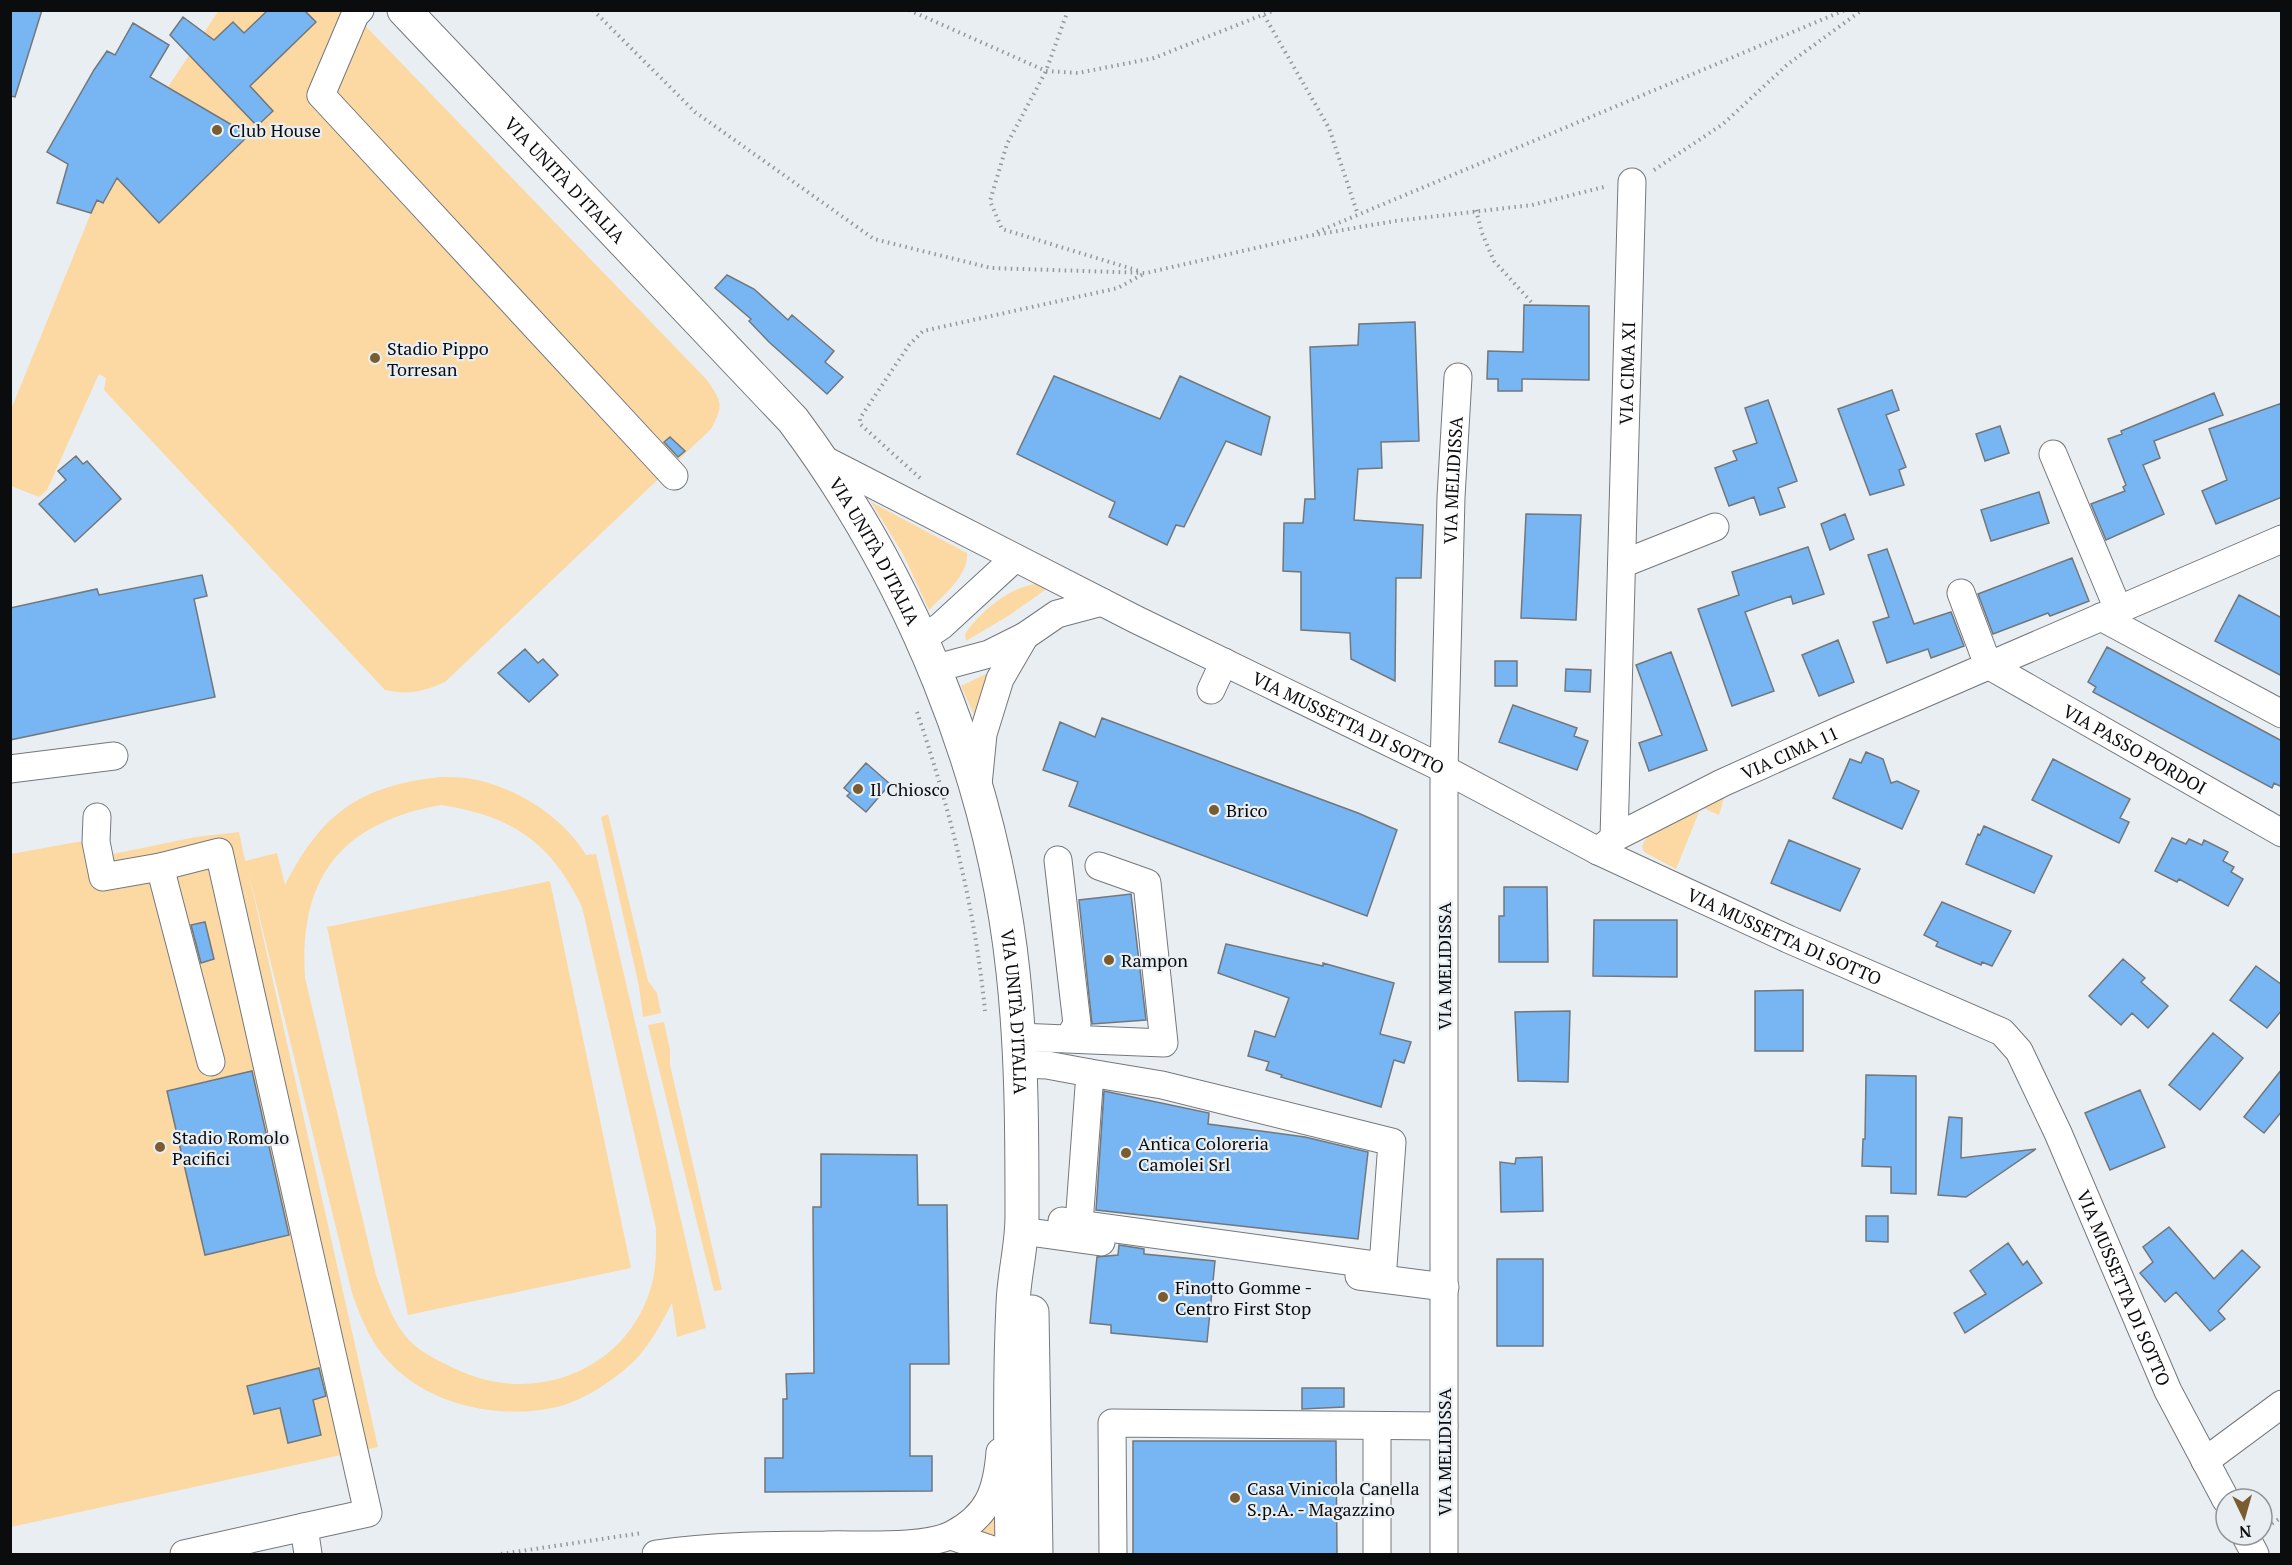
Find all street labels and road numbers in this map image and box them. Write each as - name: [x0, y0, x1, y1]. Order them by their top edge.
- street label: VIA UNITÀ D'ITALIA: [499, 111, 631, 249]
- street label: VIA CIMA XI: [1613, 321, 1640, 425]
- street label: VIA MELIDISSA: [1438, 415, 1468, 544]
- street label: VIA UNITÀ D'ITALIA: [824, 472, 926, 630]
- street label: VIA MUSSETTA DI SOTTO: [1248, 666, 1448, 779]
- street label: VIA PASSO PORDOI: [2059, 698, 2211, 799]
- street label: VIA CIMA 11: [1737, 720, 1842, 785]
- street label: VIA MUSSETTA DI SOTTO: [1683, 882, 1886, 990]
- street label: VIA MELIDISSA: [1432, 901, 1456, 1030]
- street label: VIA UNITÀ D'ITALIA: [996, 927, 1033, 1095]
- street label: VIA MUSSETTA DI SOTTO: [2072, 1186, 2176, 1389]
- street label: VIA MELIDISSA: [1432, 1387, 1456, 1516]

